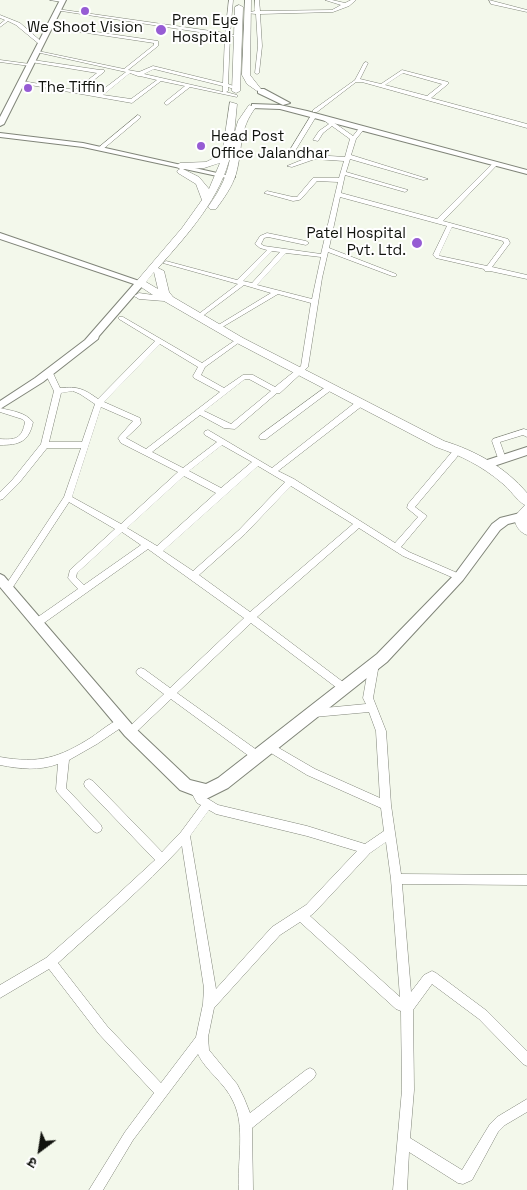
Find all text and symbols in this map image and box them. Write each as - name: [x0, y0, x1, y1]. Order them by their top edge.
- marker: We Shoot Vision: [79, 5, 91, 17]
- place label: Prem Eye Hospital: [172, 12, 239, 47]
- place label: We Shoot Vision: [27, 19, 143, 37]
- marker: Prem Eye Hospital: [154, 23, 168, 37]
- place label: The Tiffin: [38, 79, 105, 97]
- marker: The Tiffin: [22, 82, 34, 94]
- place label: Head Post Office Jalandhar: [211, 128, 329, 163]
- marker: Head Post Office Jalandhar: [195, 140, 207, 152]
- place label: Patel Hospital Pvt. Ltd.: [306, 225, 406, 260]
- marker: Patel Hospital Pvt. Ltd.: [410, 236, 424, 250]
- north arrow: [15, 1125, 65, 1175]
- text: उ: [24, 1153, 40, 1173]

